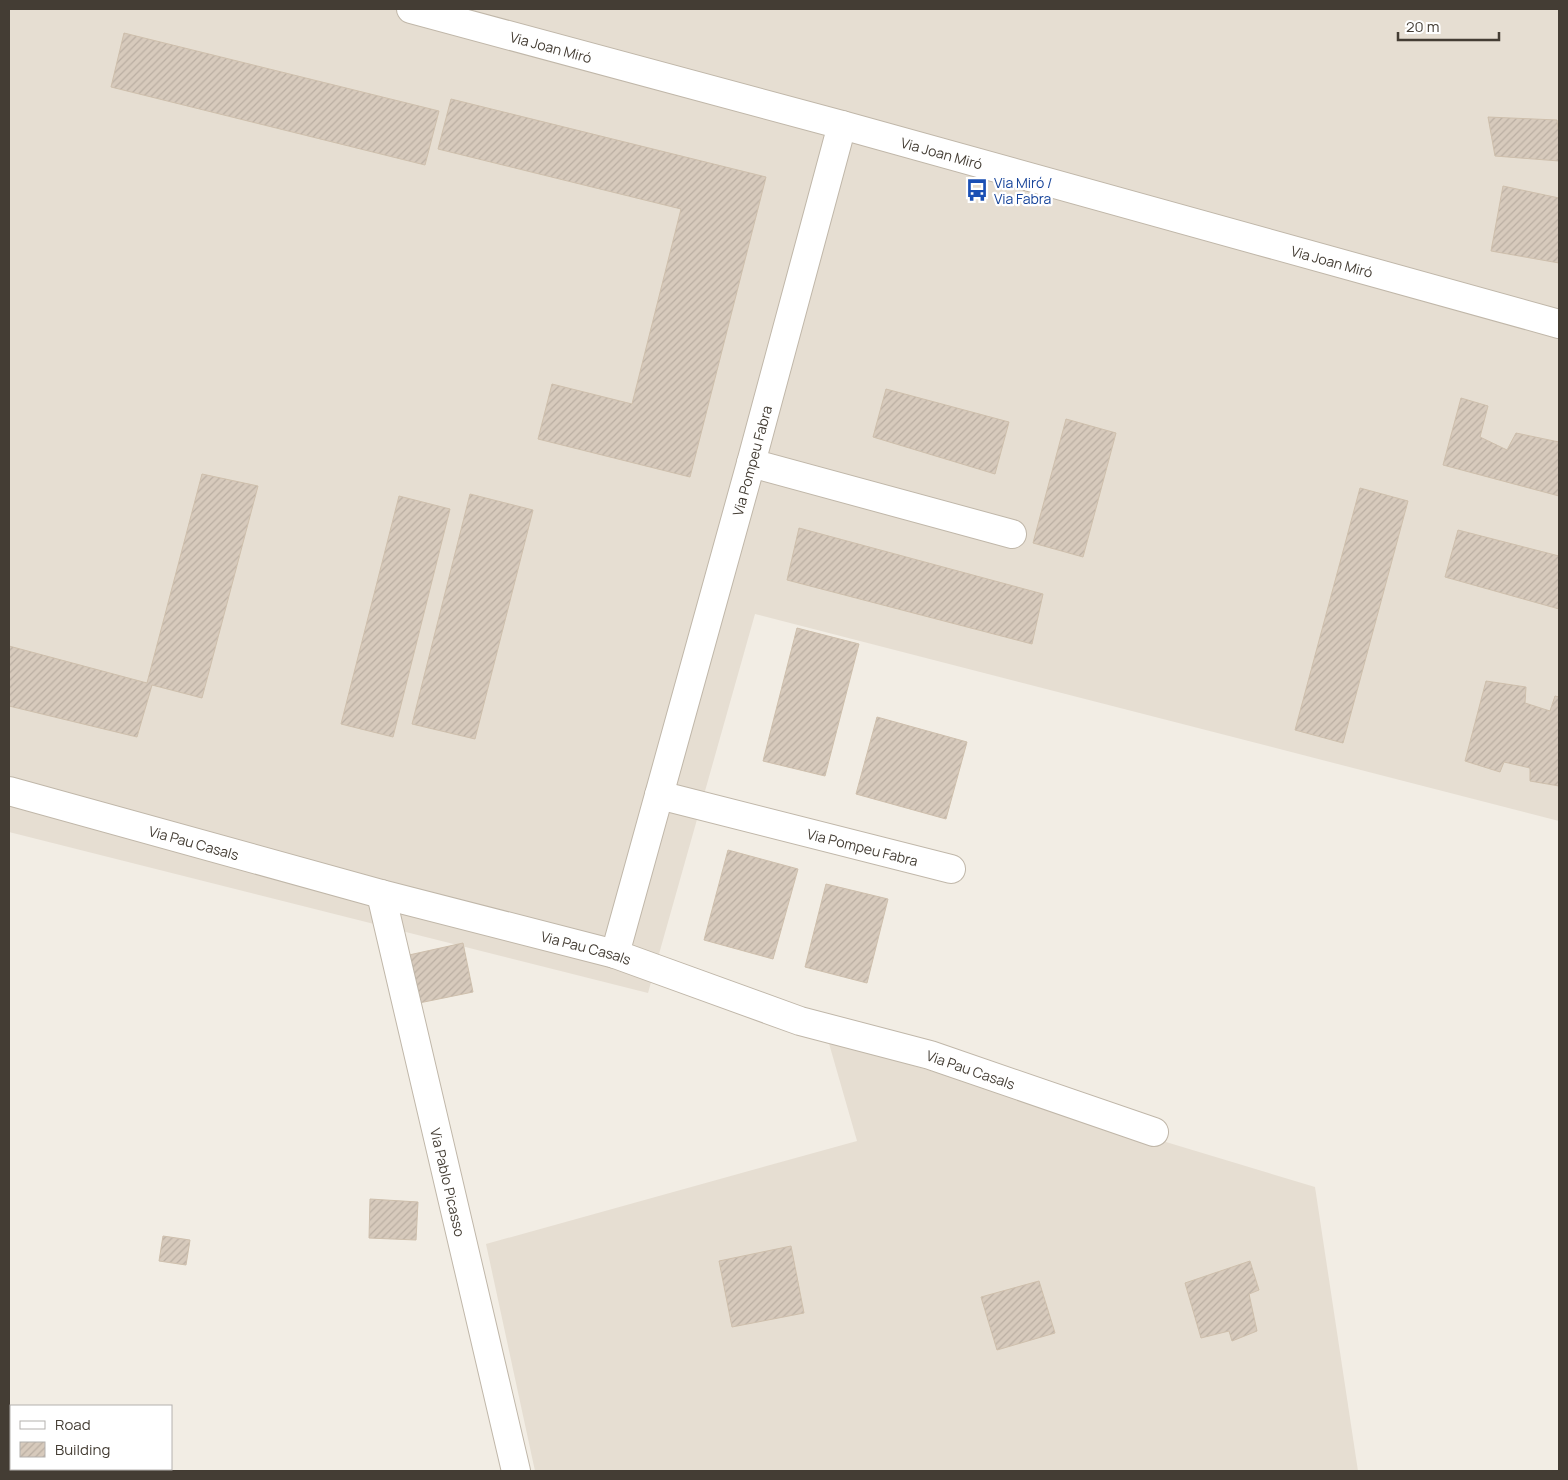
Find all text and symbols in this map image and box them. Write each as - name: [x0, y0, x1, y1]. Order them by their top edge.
- scale bar: [1398, 10, 1499, 42]
- text: 20 m: [1406, 16, 1439, 37]
- street label: Via Joan Miró: [508, 27, 594, 67]
- street label: Via Joan Miró: [899, 132, 985, 173]
- place label: Via Miró / Via Fabra: [994, 173, 1052, 208]
- bus stop icon: Via Miró / Via Fabra: [964, 177, 990, 203]
- street label: Via Joan Miró: [1289, 241, 1375, 281]
- street label: Via Pompeu Fabra: [727, 403, 776, 518]
- street label: Via Pau Casals: [147, 821, 241, 864]
- street label: Via Pompeu Fabra: [805, 823, 920, 870]
- street label: Via Pau Casals: [539, 926, 634, 969]
- street label: Via Pau Casals: [924, 1045, 1018, 1093]
- street label: Via Pablo Picasso: [427, 1126, 470, 1238]
- legend: [10, 1405, 172, 1470]
- text: Road: [55, 1414, 91, 1435]
- text: Building: [55, 1439, 110, 1460]

